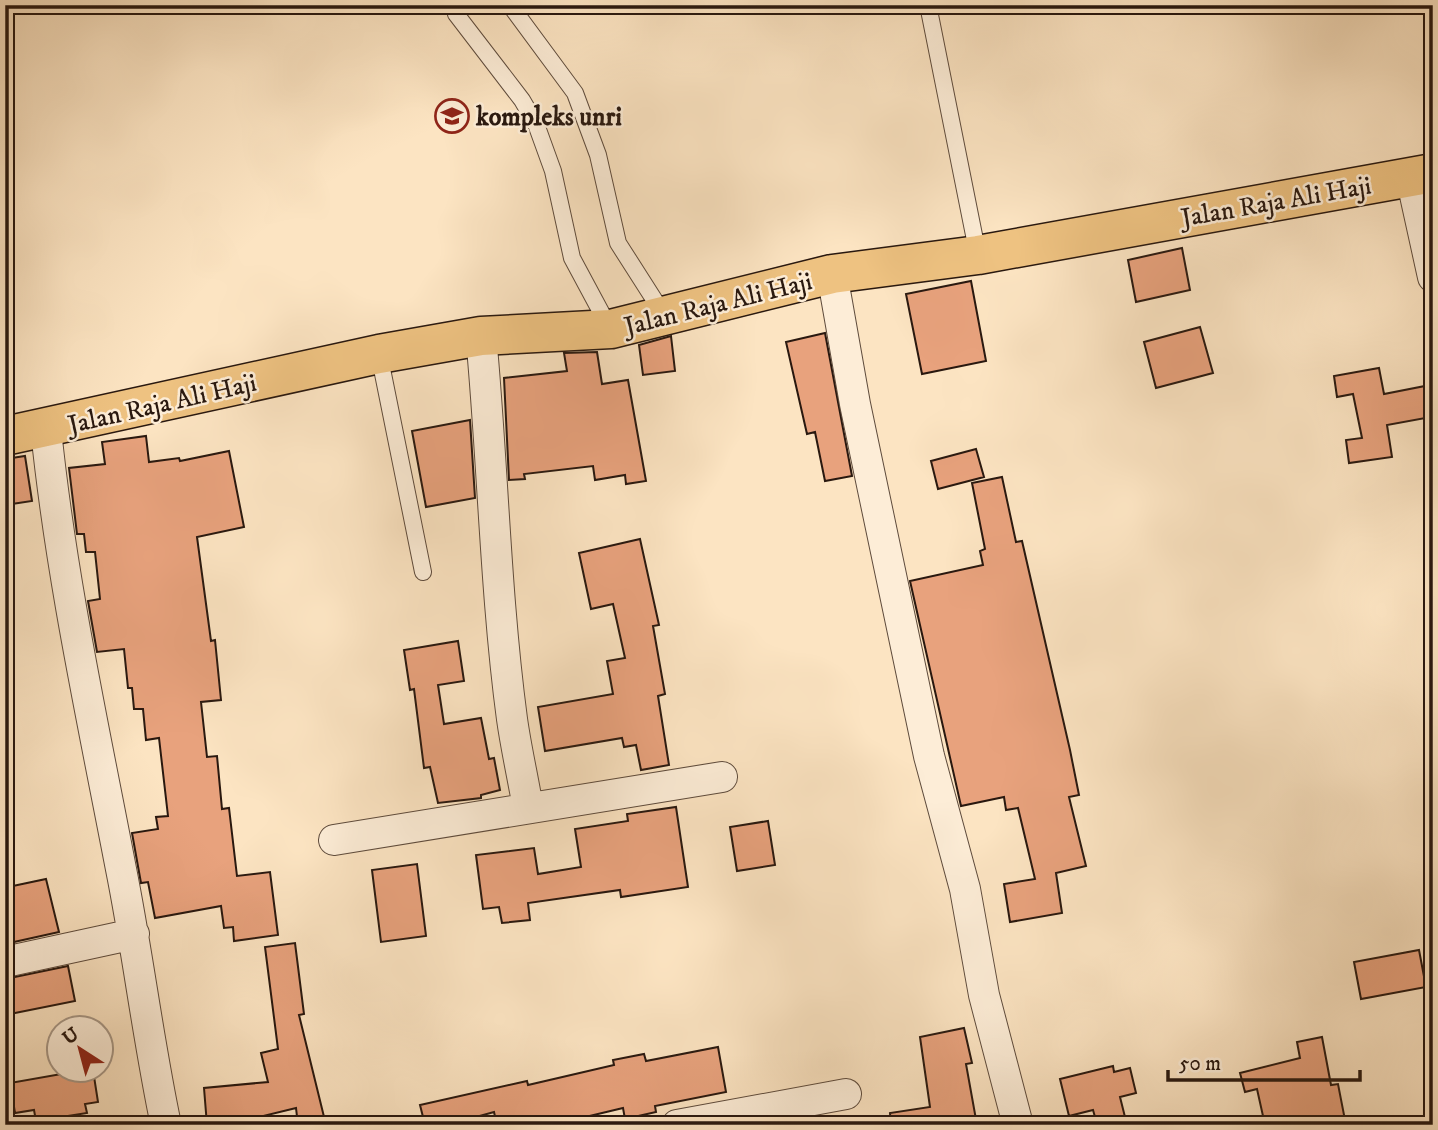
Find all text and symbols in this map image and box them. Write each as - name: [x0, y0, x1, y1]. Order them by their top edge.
- school or university icon: kompleks unri: [433, 97, 471, 135]
- place label: kompleks unri: [475, 101, 622, 134]
- street label: Jalan Raja Ali Haji: [1177, 170, 1374, 236]
- street label: Jalan Raja Ali Haji: [619, 265, 816, 344]
- street label: Jalan Raja Ali Haji: [63, 367, 260, 443]
- north arrow: [46, 1014, 116, 1084]
- text: U: [58, 1023, 84, 1050]
- scale bar: [1168, 1039, 1361, 1083]
- text: 50 m: [1179, 1051, 1221, 1077]

